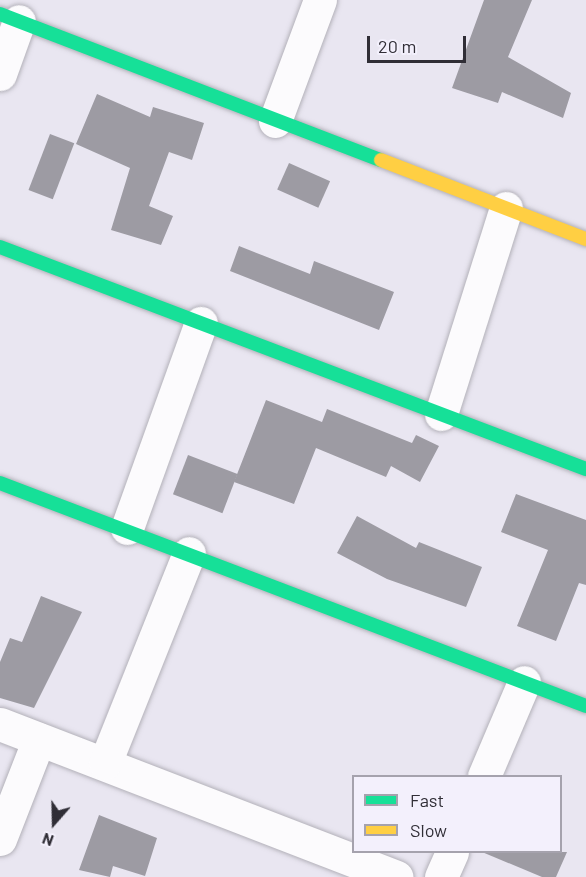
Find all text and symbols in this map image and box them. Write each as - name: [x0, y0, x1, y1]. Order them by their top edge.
- scale bar: [370, 24, 469, 62]
- text: 20 m: [378, 35, 416, 57]
- legend: [352, 775, 562, 853]
- text: Fast: [410, 789, 444, 811]
- north arrow: [24, 793, 84, 853]
- text: Slow: [410, 819, 447, 841]
- text: N: [39, 830, 56, 851]

